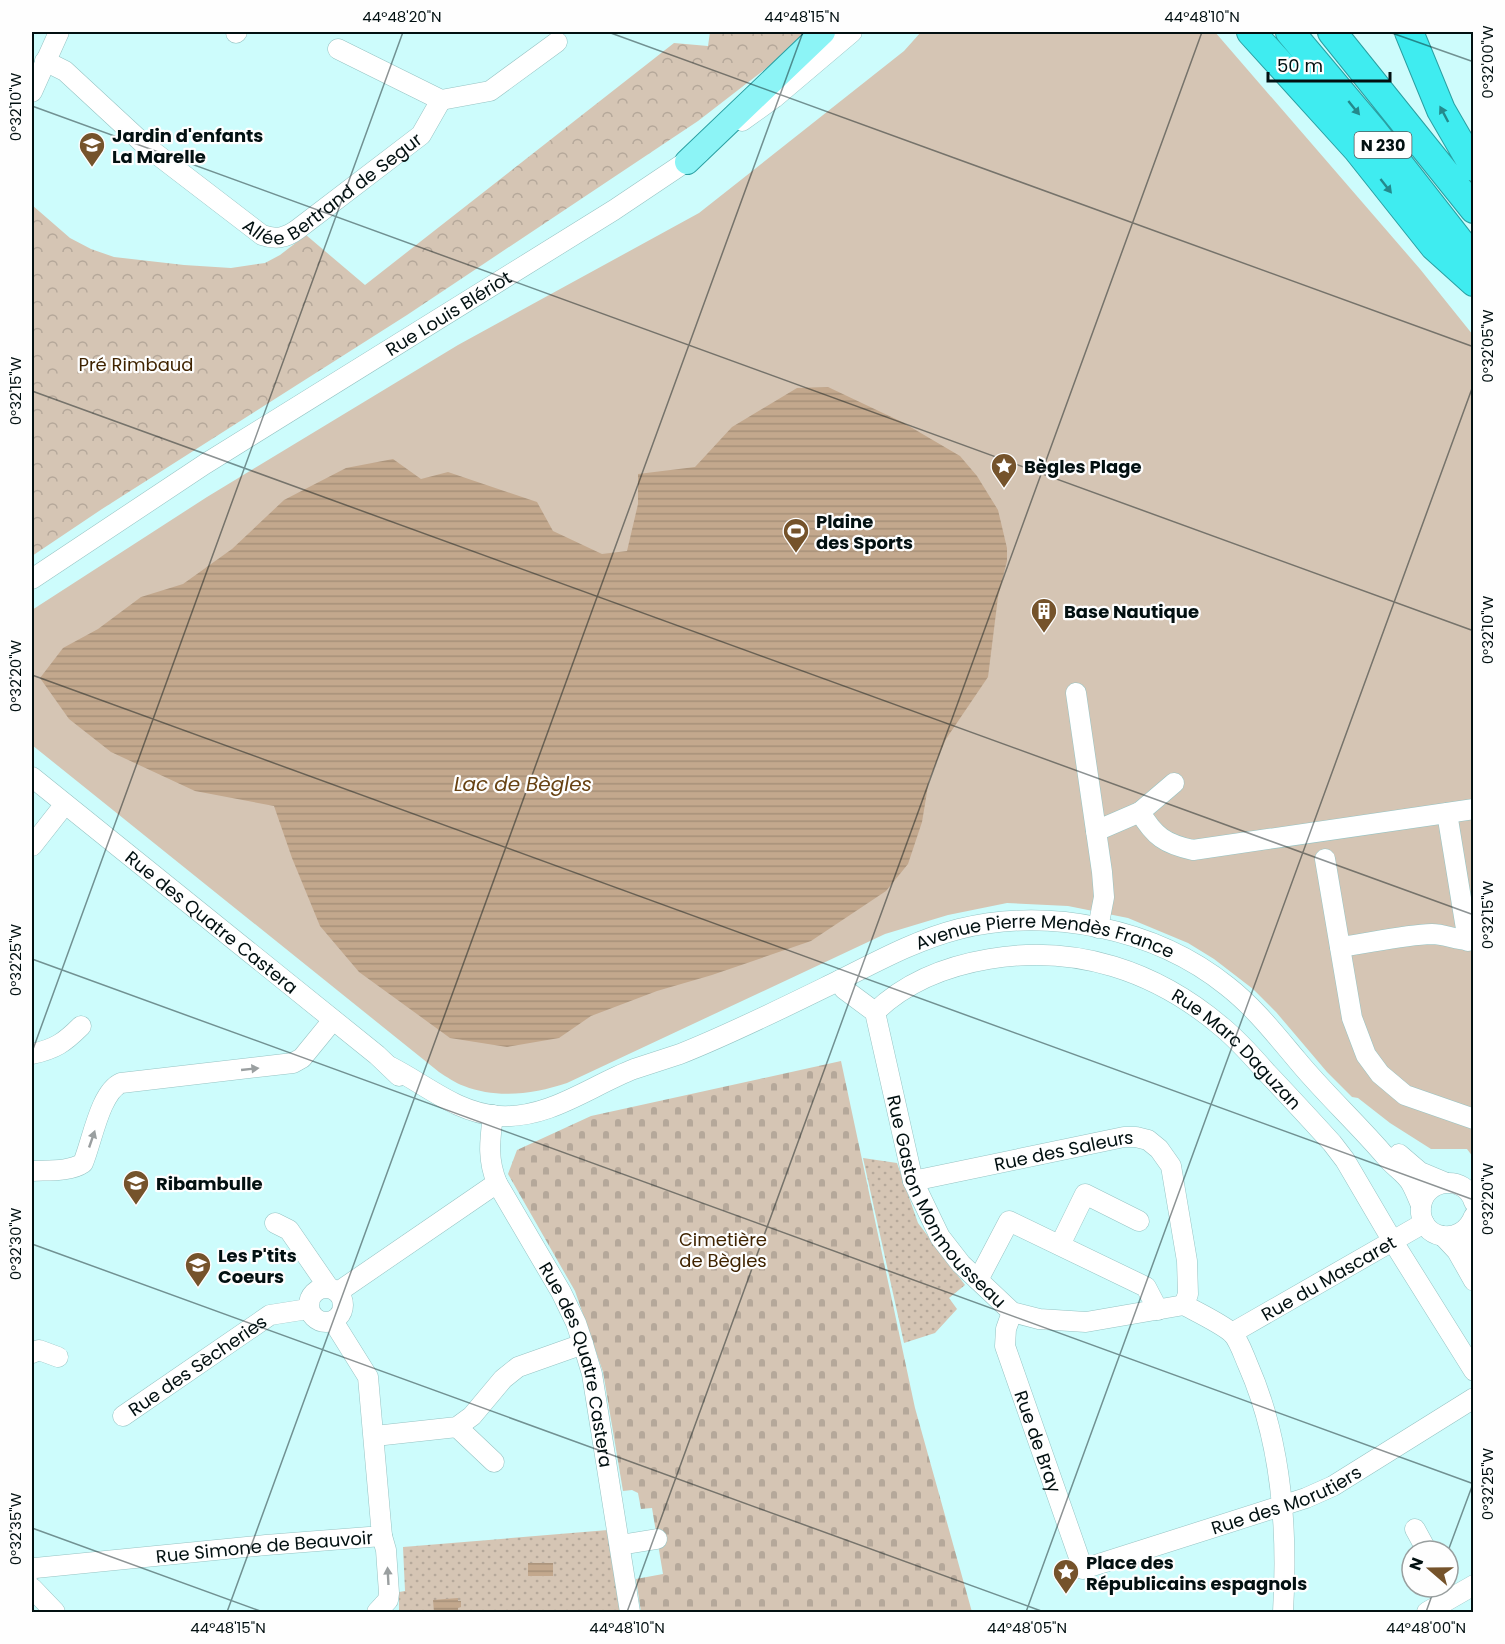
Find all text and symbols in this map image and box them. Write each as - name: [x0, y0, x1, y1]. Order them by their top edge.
- text: 44°48'20"N: [362, 6, 442, 27]
- text: 44°48'15"N: [764, 6, 840, 27]
- text: 44°48'10"N: [1164, 6, 1240, 27]
- text: 0°32'00"W: [1477, 25, 1498, 99]
- scale bar: [1268, 45, 1390, 83]
- text: 50 m: [1277, 53, 1323, 78]
- text: 0°32'10"W: [5, 72, 26, 141]
- one-way arrow: [1348, 100, 1361, 116]
- one-way arrow: [1439, 105, 1449, 122]
- place label: Jardin d'enfants La Marelle: [112, 123, 263, 169]
- street label: Allée Bertrand de Segur: [238, 126, 427, 251]
- school or university icon: Jardin d'enfants La Marelle: [77, 130, 107, 168]
- road number: N 230: [1354, 132, 1412, 158]
- one-way arrow: [1380, 178, 1393, 194]
- street label: Rue Louis Blériot: [380, 264, 516, 362]
- text: 0°32'05"W: [1477, 309, 1498, 383]
- park label: Pré Rimbaud: [78, 352, 194, 377]
- text: 0°32'15"W: [5, 356, 26, 425]
- place icon: Bègles Plage: [989, 451, 1019, 489]
- place label: Bègles Plage: [1024, 454, 1142, 479]
- place label: Plaine des Sports: [816, 509, 913, 555]
- sports icon: Plaine des Sports: [781, 516, 811, 554]
- text: 0°32'10"W: [1477, 595, 1498, 664]
- building icon: Base Nautique: [1029, 596, 1059, 634]
- place label: Base Nautique: [1064, 599, 1199, 624]
- text: 0°32'20"W: [5, 639, 26, 712]
- water label: Lac de Bègles: [454, 770, 592, 798]
- street label: Rue des Quatre Castera: [120, 845, 304, 999]
- text: 0°32'15"W: [1477, 880, 1498, 949]
- street label: Avenue Pierre Mendès France: [911, 908, 1179, 964]
- text: 0°32'25"W: [5, 923, 26, 996]
- street label: Rue Marc Daguzan: [1167, 982, 1307, 1115]
- one-way arrow: [240, 1064, 259, 1074]
- street label: Rue Gaston Monmousseau: [882, 1093, 1012, 1313]
- street label: Rue des Saleurs: [992, 1125, 1133, 1176]
- one-way arrow: [87, 1130, 97, 1148]
- text: 0°32'20"W: [1477, 1162, 1498, 1235]
- school or university icon: Ribambulle: [121, 1168, 151, 1206]
- place label: Ribambulle: [156, 1171, 263, 1196]
- text: 0°32'30"W: [5, 1207, 26, 1280]
- park label: Cimetière de Bègles: [679, 1227, 767, 1273]
- street label: Rue du Mascaret: [1256, 1229, 1400, 1326]
- place label: Les P'tits Coeurs: [218, 1243, 297, 1289]
- school or university icon: Les P'tits Coeurs: [183, 1250, 213, 1288]
- street label: Rue des Quatre Castera: [533, 1257, 619, 1469]
- street label: Rue des Sècheries: [123, 1309, 271, 1422]
- street label: Rue de Bray: [1009, 1387, 1068, 1496]
- text: 0°32'25"W: [1477, 1447, 1498, 1520]
- street label: Rue des Morutiers: [1208, 1459, 1366, 1540]
- text: 0°32'35"W: [5, 1492, 26, 1565]
- street label: Rue Simone de Beauvoir: [155, 1524, 374, 1568]
- north arrow: [1400, 1539, 1460, 1599]
- place label: Place des Républicains espagnols: [1086, 1550, 1307, 1596]
- text: N: [1404, 1554, 1429, 1574]
- place icon: Place des Républicains espagnols: [1051, 1557, 1081, 1595]
- one-way arrow: [383, 1566, 392, 1585]
- text: 44°48'15"N: [190, 1617, 266, 1638]
- text: 44°48'10"N: [589, 1617, 665, 1638]
- text: 44°48'05"N: [987, 1617, 1067, 1638]
- text: 44°48'00"N: [1386, 1617, 1466, 1638]

